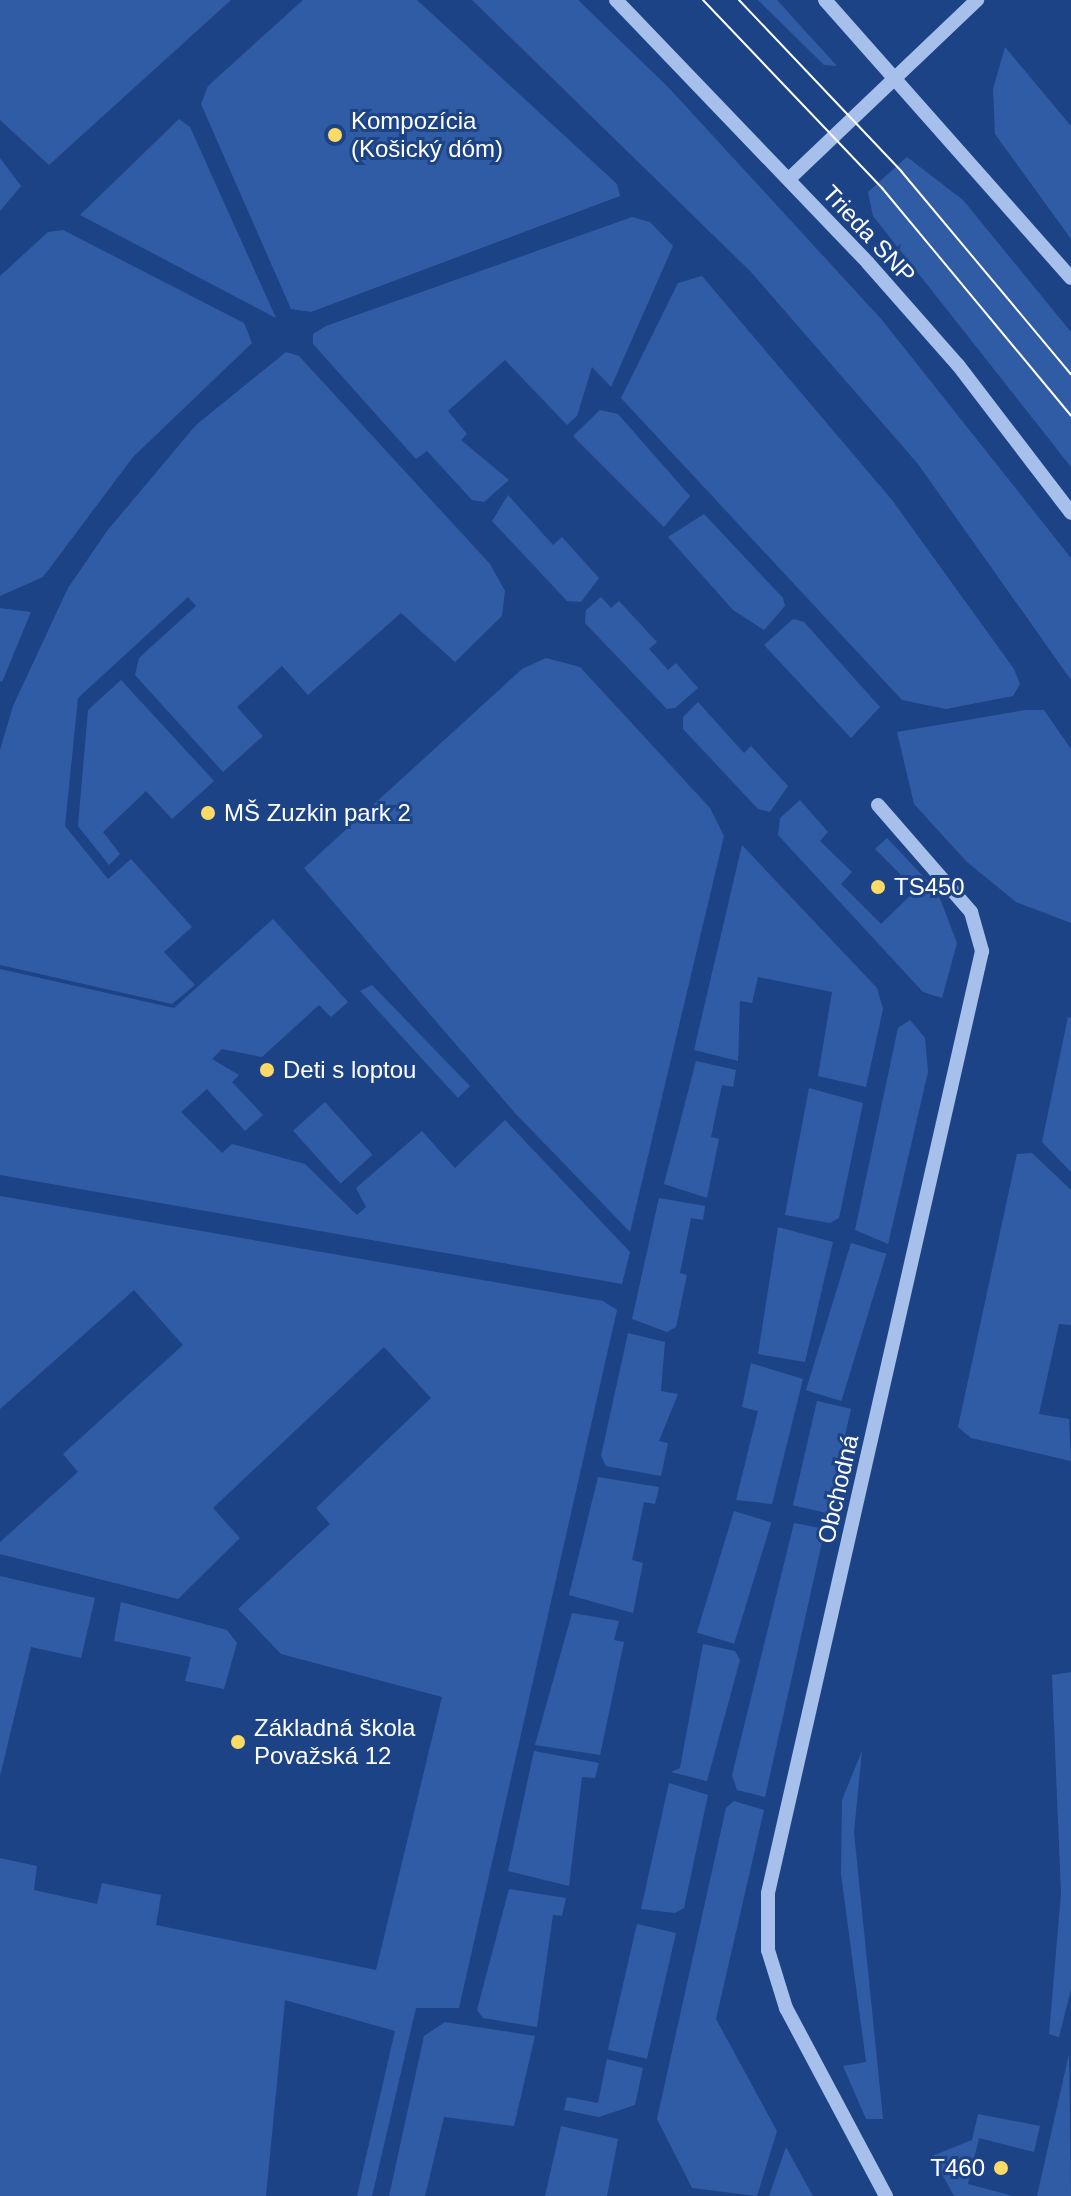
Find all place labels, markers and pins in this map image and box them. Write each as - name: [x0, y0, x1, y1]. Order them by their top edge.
- place label: Kompozícia (Košický dóm): [351, 107, 503, 163]
- marker: Kompozícia (Košický dóm): [326, 126, 344, 144]
- place label: MŠ Zuzkin park 2: [224, 799, 411, 827]
- marker: MŠ Zuzkin park 2: [199, 804, 217, 822]
- place label: TS450: [894, 873, 965, 901]
- marker: TS450: [869, 878, 887, 896]
- place label: Deti s loptou: [283, 1056, 416, 1084]
- marker: Deti s loptou: [258, 1061, 276, 1079]
- place label: Základná škola Považská 12: [254, 1714, 415, 1770]
- marker: Základná škola Považská 12: [229, 1733, 247, 1751]
- place label: T460: [930, 2154, 985, 2182]
- marker: T460: [992, 2159, 1010, 2177]

